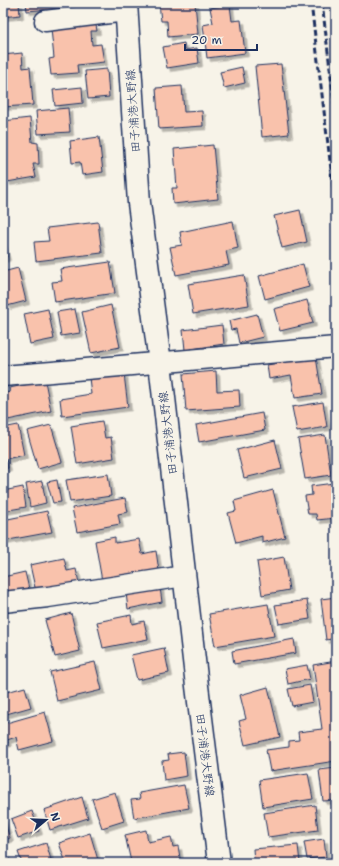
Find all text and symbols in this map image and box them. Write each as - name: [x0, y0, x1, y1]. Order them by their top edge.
- scale bar: [185, 26, 257, 52]
- text: 20 m: [191, 32, 222, 48]
- street label: 田子浦港大野線: [122, 69, 144, 153]
- street label: 田子浦港大野線: [155, 390, 181, 476]
- street label: 田子浦港大野線: [192, 712, 218, 798]
- north arrow: [26, 800, 66, 840]
- text: N: [46, 810, 64, 824]

